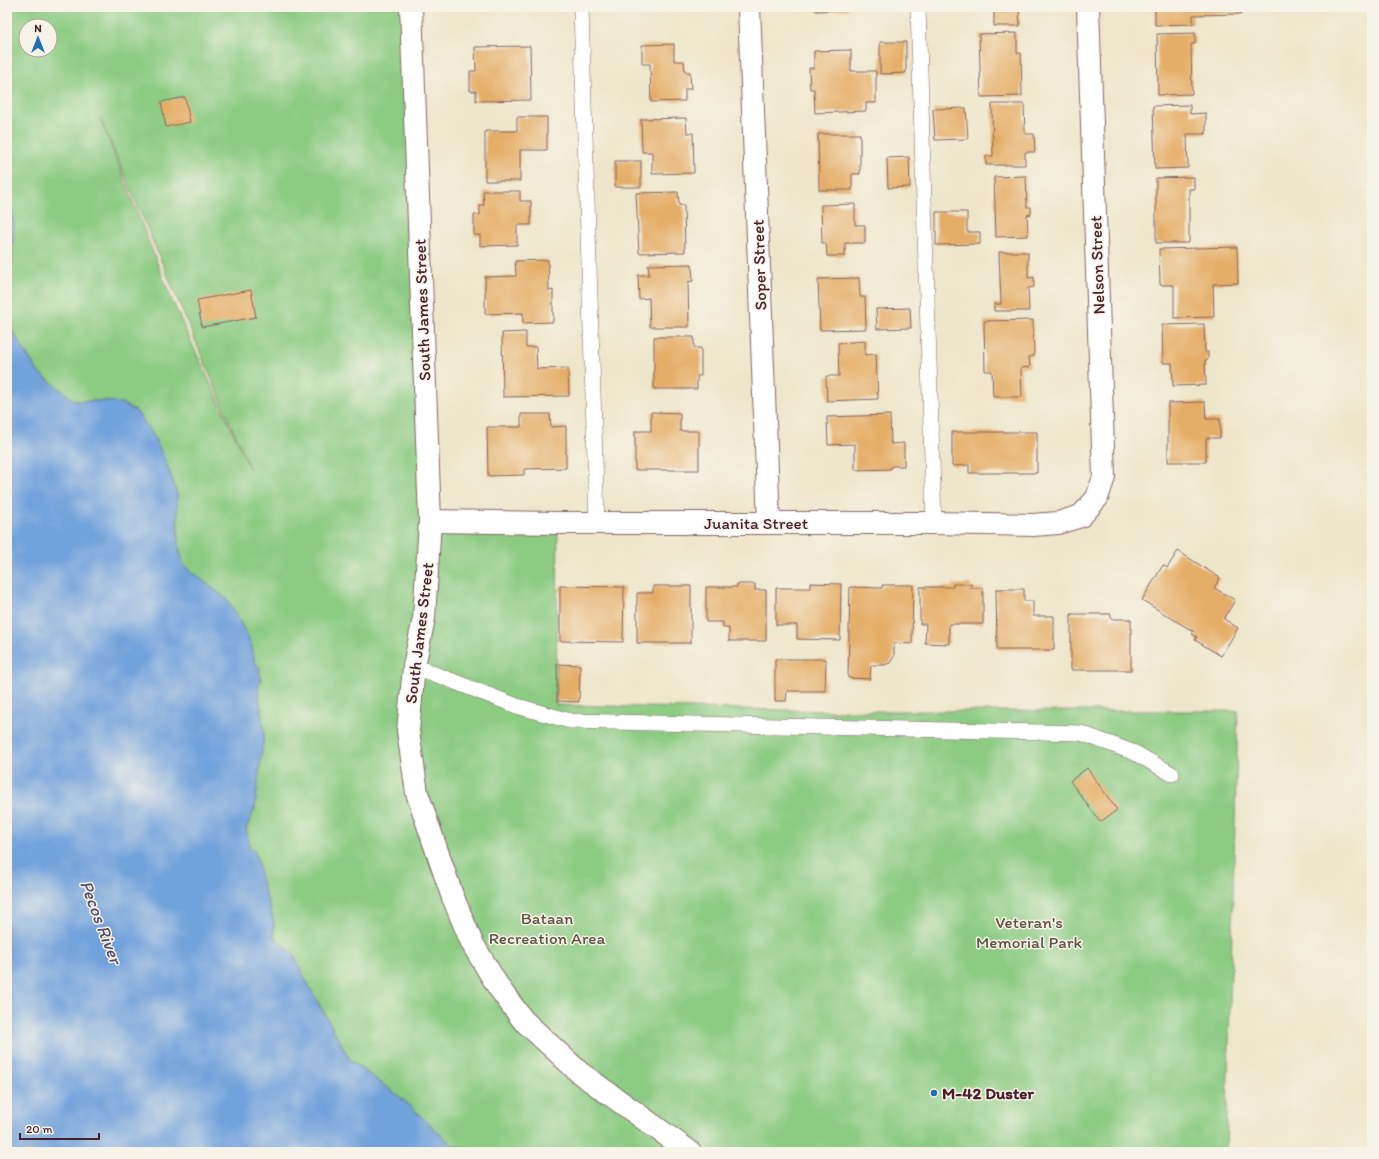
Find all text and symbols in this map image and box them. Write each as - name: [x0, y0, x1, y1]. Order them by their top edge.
- north arrow: [18, 18, 58, 58]
- text: N: [34, 22, 42, 35]
- street label: Nelson Street: [1085, 215, 1109, 315]
- street label: Soper Street: [747, 219, 771, 311]
- street label: South James Street: [410, 239, 434, 381]
- street label: Juanita Street: [704, 513, 809, 533]
- street label: South James Street: [400, 561, 438, 705]
- water label: Pecos River: [75, 877, 128, 969]
- park label: Bataan Recreation Area: [489, 908, 605, 948]
- park label: Veteran's Memorial Park: [976, 912, 1082, 952]
- place label: M-42 Duster: [942, 1083, 1034, 1103]
- marker: M-42 Duster: [929, 1088, 939, 1098]
- scale bar: [20, 1115, 99, 1141]
- text: 20 m: [26, 1122, 53, 1136]

